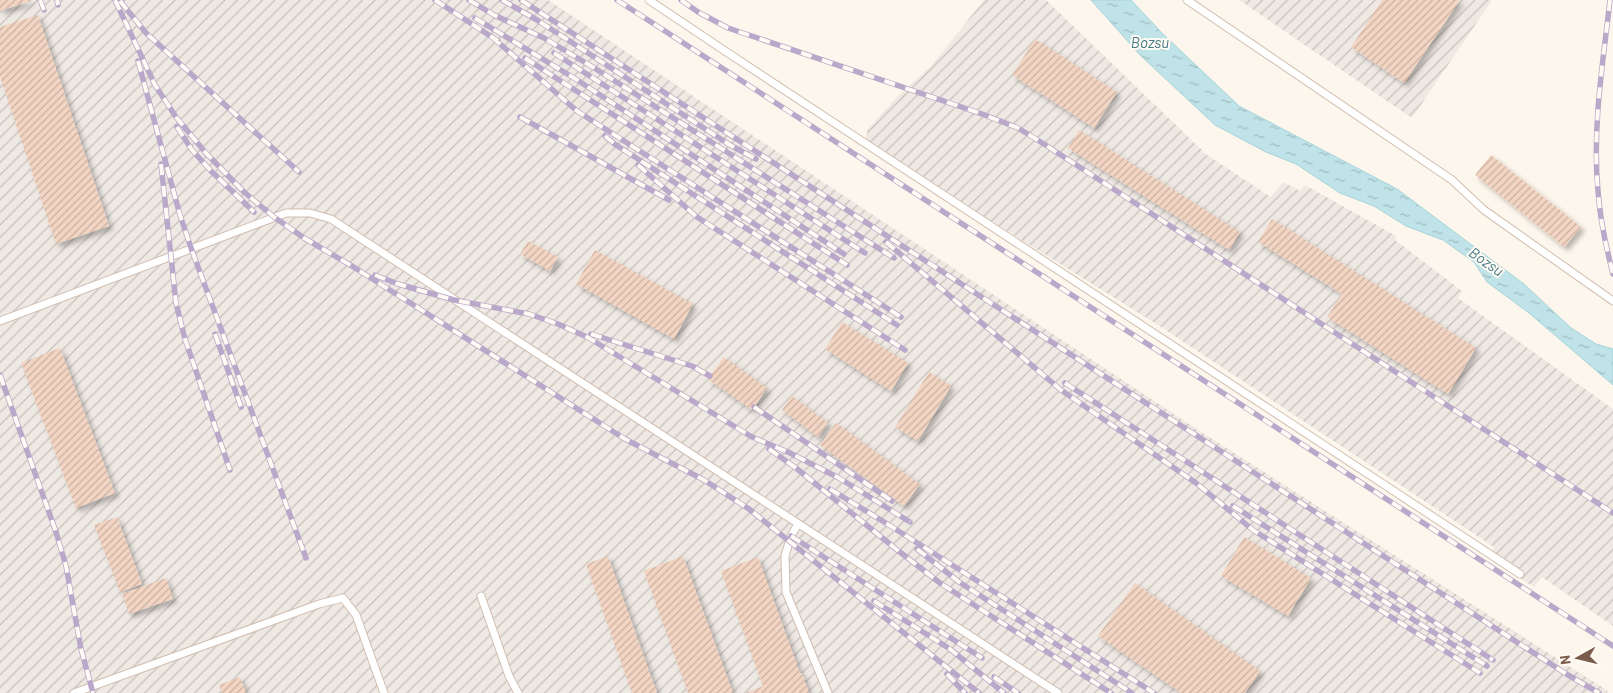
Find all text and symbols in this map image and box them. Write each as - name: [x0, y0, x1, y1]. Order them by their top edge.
- water label: Bozsu: [1131, 33, 1169, 51]
- water label: Bozsu: [1466, 243, 1508, 280]
- north arrow: [1553, 633, 1603, 683]
- text: N: [1556, 654, 1574, 666]

